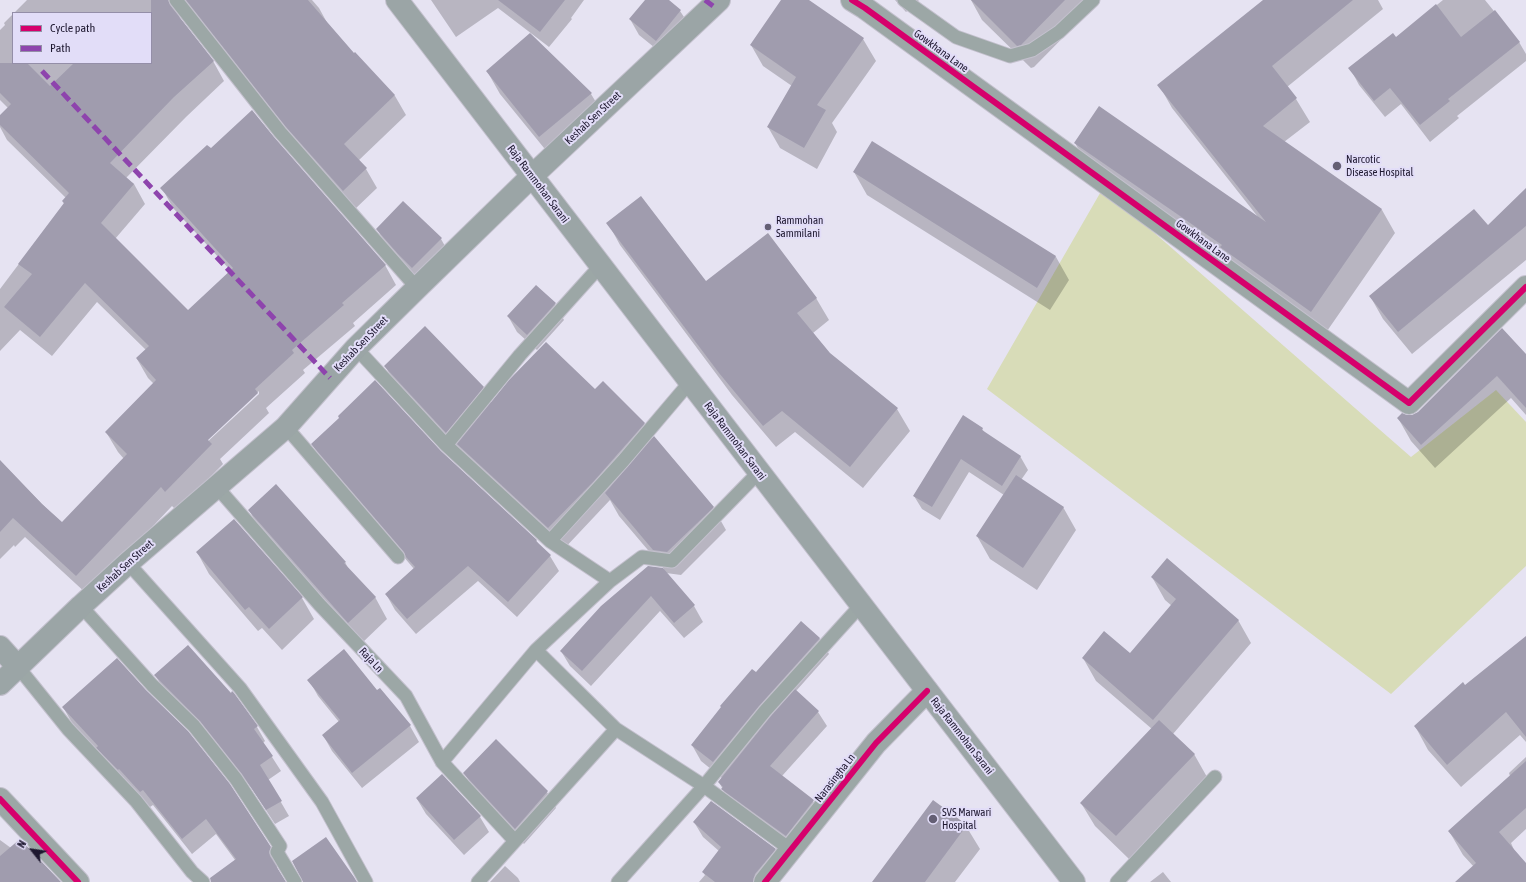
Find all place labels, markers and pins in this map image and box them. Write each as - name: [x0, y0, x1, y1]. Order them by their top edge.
- place label: Narcotic Disease Hospital: [1346, 153, 1413, 179]
- marker: Narcotic Disease Hospital: [1331, 160, 1343, 172]
- place label: Rammohan Sammilani: [776, 214, 823, 240]
- marker: Rammohan Sammilani: [763, 222, 773, 232]
- place label: SVS Marwari Hospital: [942, 806, 991, 832]
- marker: SVS Marwari Hospital: [927, 813, 939, 825]

